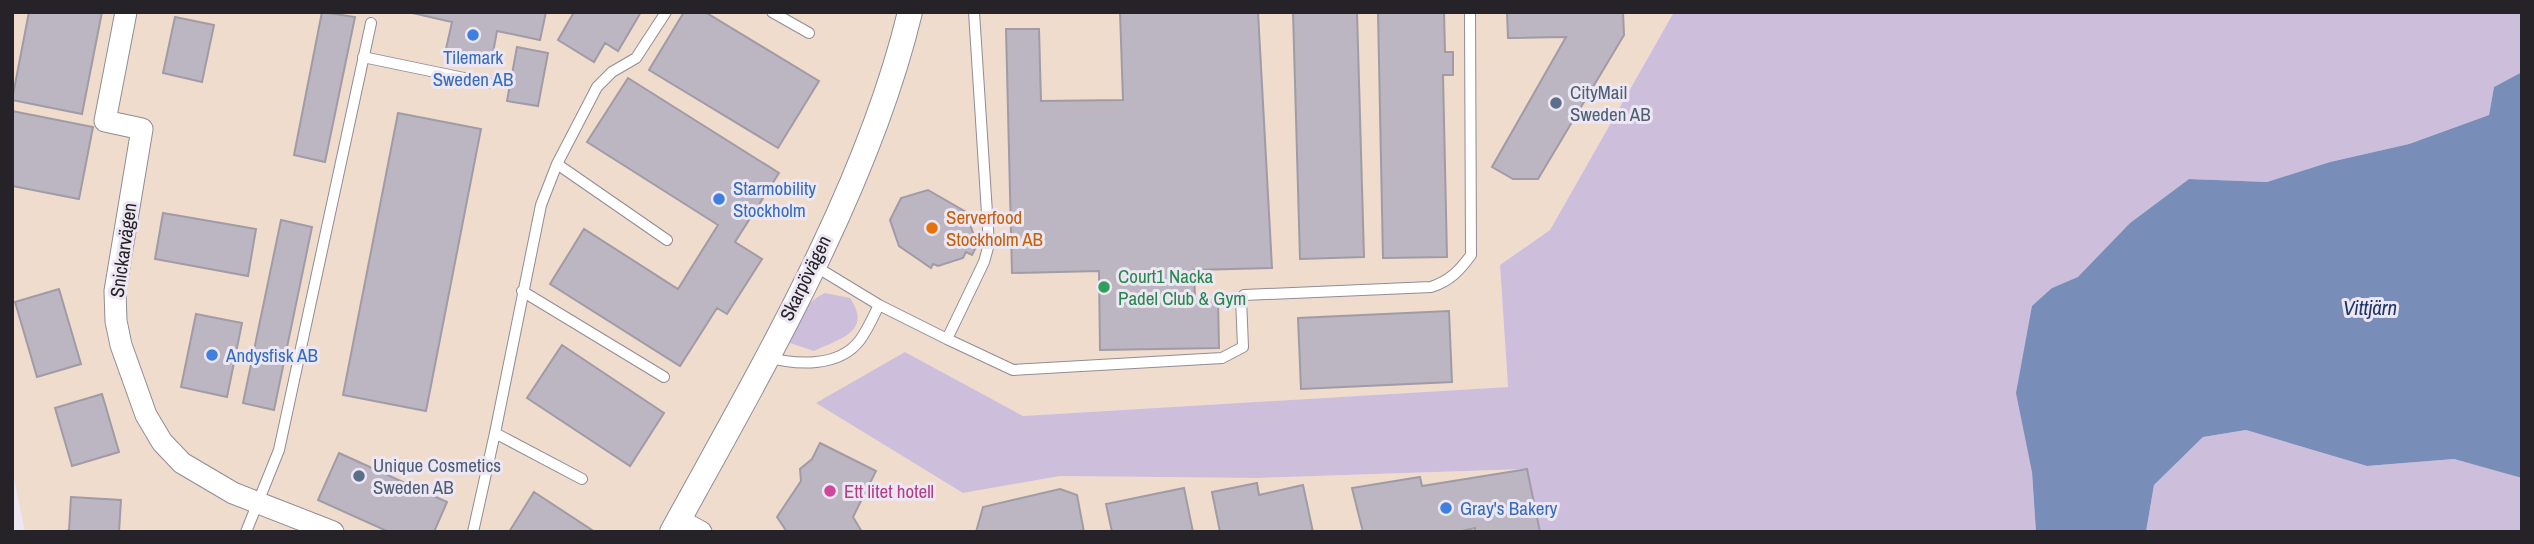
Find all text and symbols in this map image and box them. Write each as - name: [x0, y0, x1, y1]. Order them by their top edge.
- marker: Tilemark Sweden AB: [465, 27, 481, 43]
- place label: Tilemark Sweden AB: [433, 44, 513, 92]
- place label: CityMail Sweden AB: [1570, 79, 1651, 127]
- marker: CityMail Sweden AB: [1548, 95, 1564, 111]
- place label: Starmobility Stockholm: [733, 175, 816, 223]
- marker: Starmobility Stockholm: [711, 191, 727, 207]
- street label: Snickarvägen: [103, 201, 143, 299]
- place label: Serverfood Stockholm AB: [946, 204, 1043, 252]
- marker: Serverfood Stockholm AB: [924, 220, 940, 236]
- street label: Skarpövägen: [773, 231, 837, 325]
- place label: Court1 Nacka Padel Club & Gym: [1118, 263, 1246, 311]
- marker: Court1 Nacka Padel Club & Gym: [1096, 279, 1112, 295]
- water label: Vittjärn: [2343, 293, 2397, 322]
- place label: Andysfisk AB: [225, 342, 318, 368]
- marker: Andysfisk AB: [204, 347, 220, 363]
- place label: Unique Cosmetics Sweden AB: [373, 452, 501, 500]
- marker: Unique Cosmetics Sweden AB: [351, 468, 367, 484]
- place label: Ett litet hotell: [844, 478, 934, 504]
- marker: Ett litet hotell: [822, 483, 838, 499]
- place label: Gray's Bakery: [1460, 495, 1558, 521]
- marker: Gray's Bakery: [1438, 500, 1454, 516]

